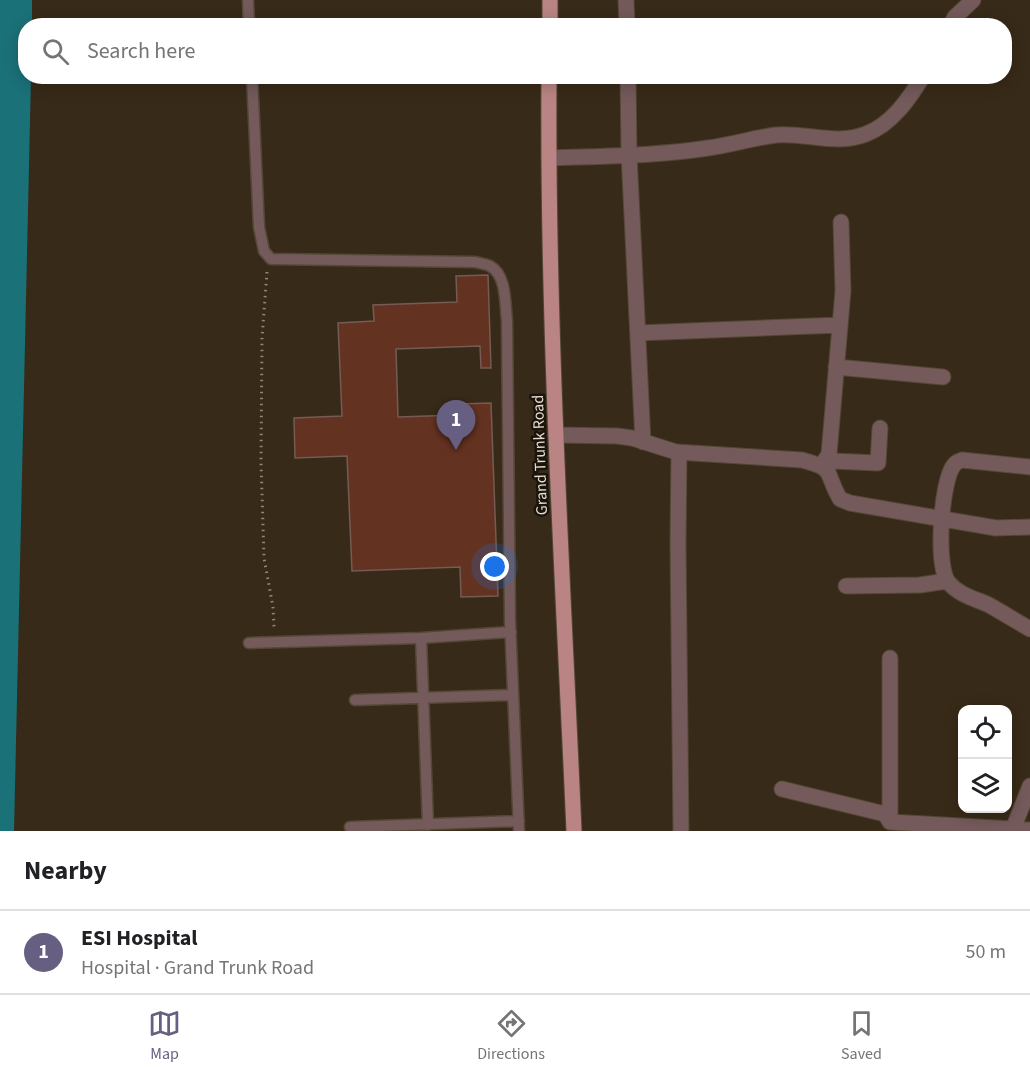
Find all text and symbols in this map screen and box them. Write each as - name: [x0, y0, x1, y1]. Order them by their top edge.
- search box: [18, 18, 1012, 84]
- icon: search: [39, 35, 72, 68]
- text: Search here: [87, 35, 195, 67]
- street label: Grand Trunk Road: [527, 394, 553, 515]
- pin: 1: [436, 400, 476, 450]
- your location: [480, 552, 509, 581]
- map controls: [958, 705, 1012, 813]
- button: locate: [958, 705, 1012, 759]
- button: layers: [958, 759, 1012, 813]
- text: Nearby: [24, 852, 107, 889]
- text: ESI Hospital: [81, 922, 198, 954]
- text: 1: [38, 938, 49, 966]
- text: 50 m: [966, 938, 1006, 966]
- text: Hospital · Grand Trunk Road: [81, 954, 314, 982]
- tab: Map: [148, 1007, 181, 1065]
- tab: Directions: [477, 1007, 545, 1065]
- tab: Saved: [841, 1007, 882, 1065]

